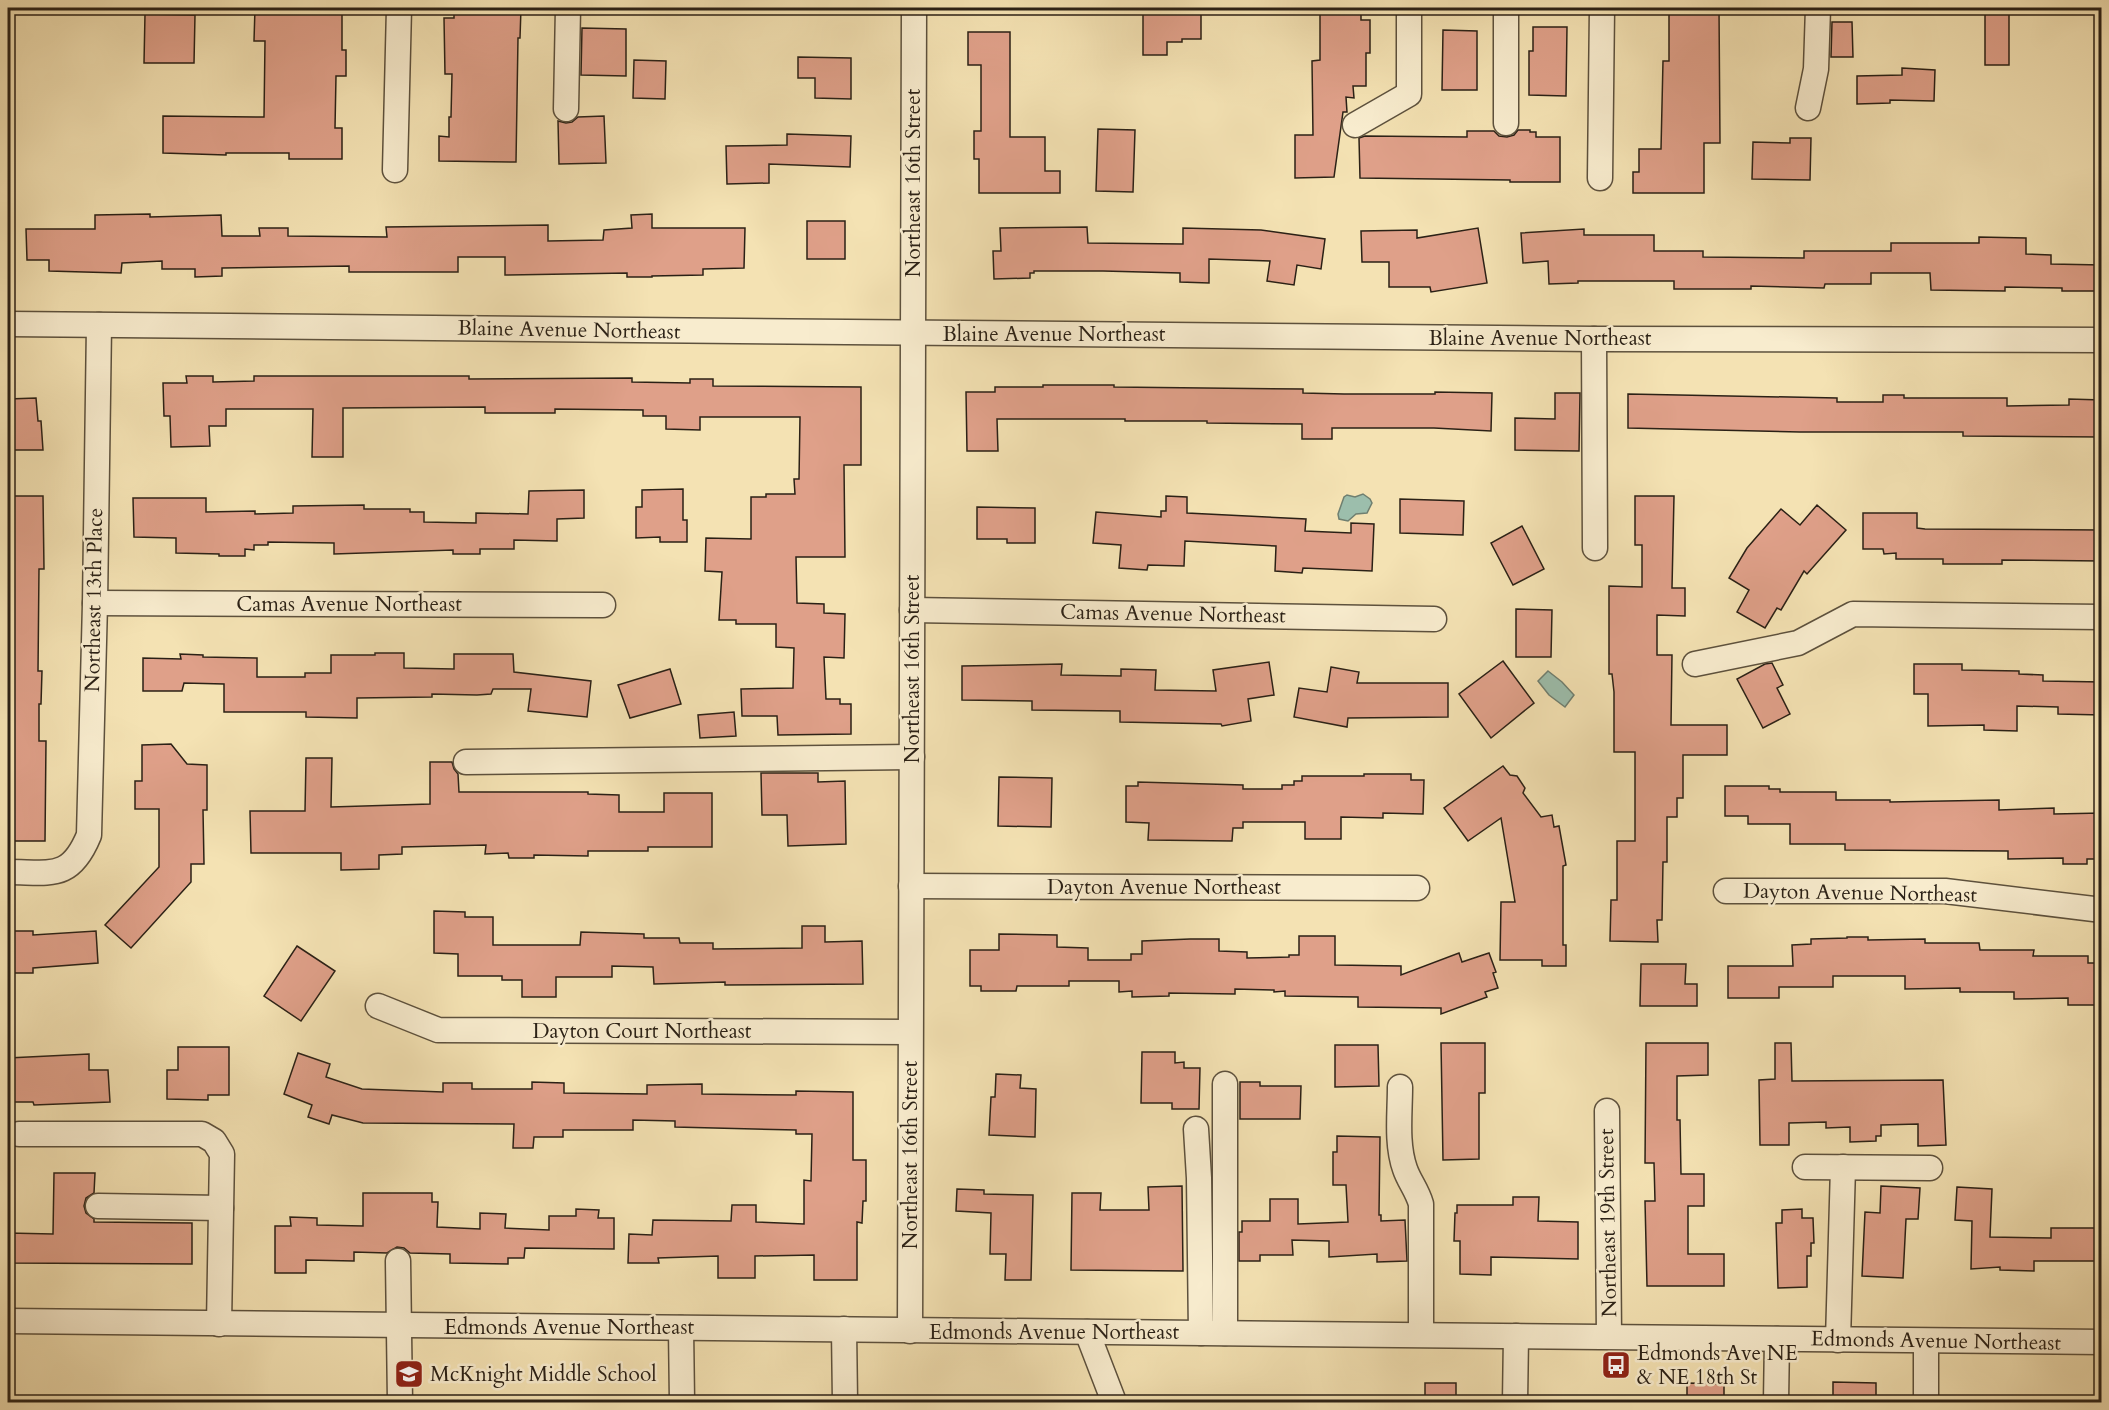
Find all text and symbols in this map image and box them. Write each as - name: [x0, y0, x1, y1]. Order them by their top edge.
- street label: Northeast 16th Street: [899, 88, 928, 277]
- street label: Blaine Avenue Northeast: [457, 314, 681, 346]
- street label: Blaine Avenue Northeast: [943, 320, 1166, 349]
- street label: Blaine Avenue Northeast: [1429, 324, 1652, 353]
- street label: Northeast 13th Place: [78, 508, 110, 692]
- street label: Northeast 16th Street: [898, 574, 927, 763]
- street label: Camas Avenue Northeast: [236, 590, 462, 619]
- street label: Camas Avenue Northeast: [1060, 598, 1286, 630]
- street label: Dayton Avenue Northeast: [1047, 873, 1281, 902]
- street label: Dayton Avenue Northeast: [1743, 876, 1978, 910]
- street label: Dayton Court Northeast: [532, 1017, 752, 1046]
- street label: Northeast 16th Street: [896, 1060, 925, 1249]
- street label: Northeast 19th Street: [1592, 1128, 1624, 1318]
- street label: Edmonds Avenue Northeast: [444, 1313, 694, 1342]
- street label: Edmonds Avenue Northeast: [929, 1318, 1179, 1347]
- street label: Edmonds Avenue Northeast: [1811, 1324, 2062, 1358]
- place label: Edmonds Ave NE & NE 18th St: [1637, 1339, 1798, 1392]
- bus stop icon: Edmonds Ave NE & NE 18th St: [1600, 1349, 1632, 1381]
- school or university icon: McKnight Middle School: [393, 1358, 425, 1390]
- place label: McKnight Middle School: [430, 1360, 657, 1389]

